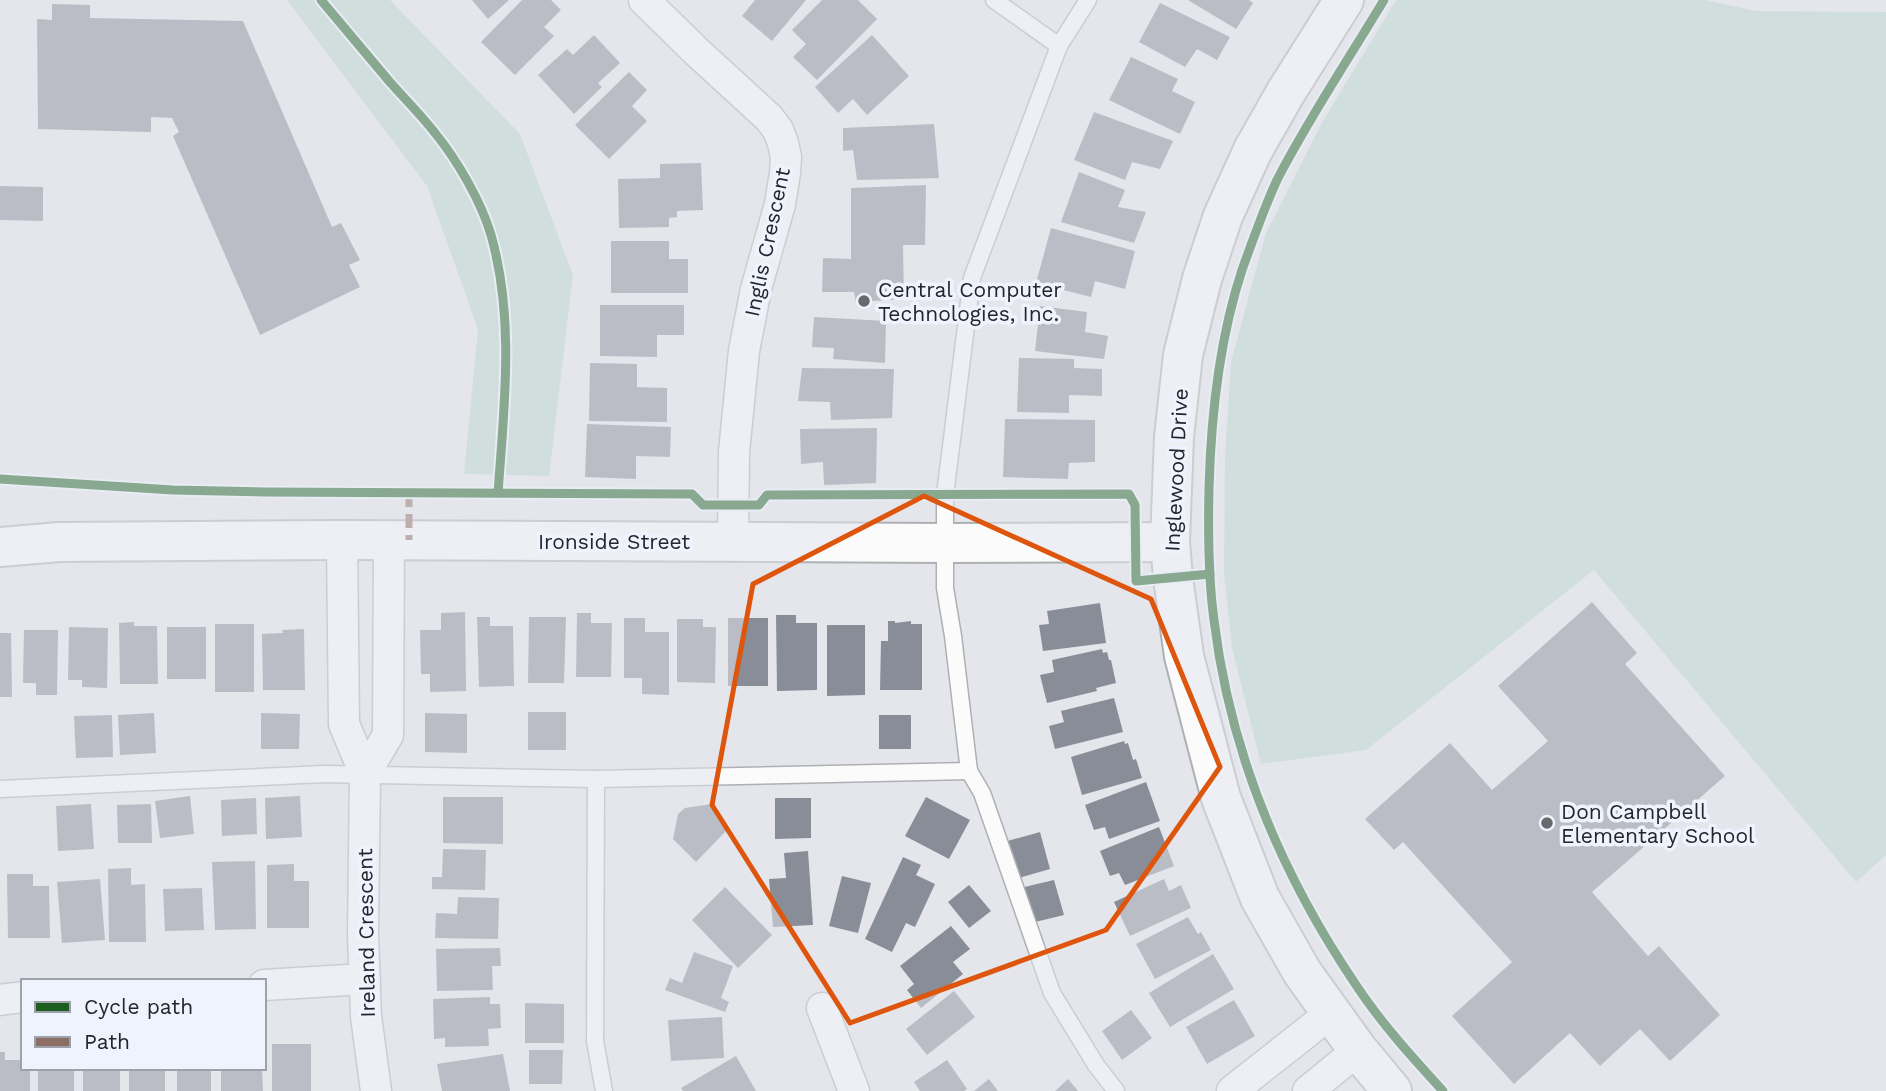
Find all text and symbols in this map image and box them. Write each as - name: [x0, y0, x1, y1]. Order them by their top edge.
- street label: Inglis Crescent: [739, 165, 795, 319]
- place label: Central Computer Technologies, Inc.: [878, 277, 1062, 326]
- marker: Central Computer Technologies, Inc.: [856, 293, 872, 309]
- street label: Inglewood Drive: [1159, 388, 1193, 552]
- street label: Ironside Street: [538, 529, 690, 554]
- place label: Don Campbell Elementary School: [1561, 799, 1755, 848]
- marker: Don Campbell Elementary School: [1539, 815, 1555, 831]
- street label: Ireland Crescent: [352, 848, 380, 1018]
- legend: [21, 979, 266, 1070]
- text: Cycle path: [84, 994, 193, 1019]
- text: Path: [84, 1029, 130, 1054]

